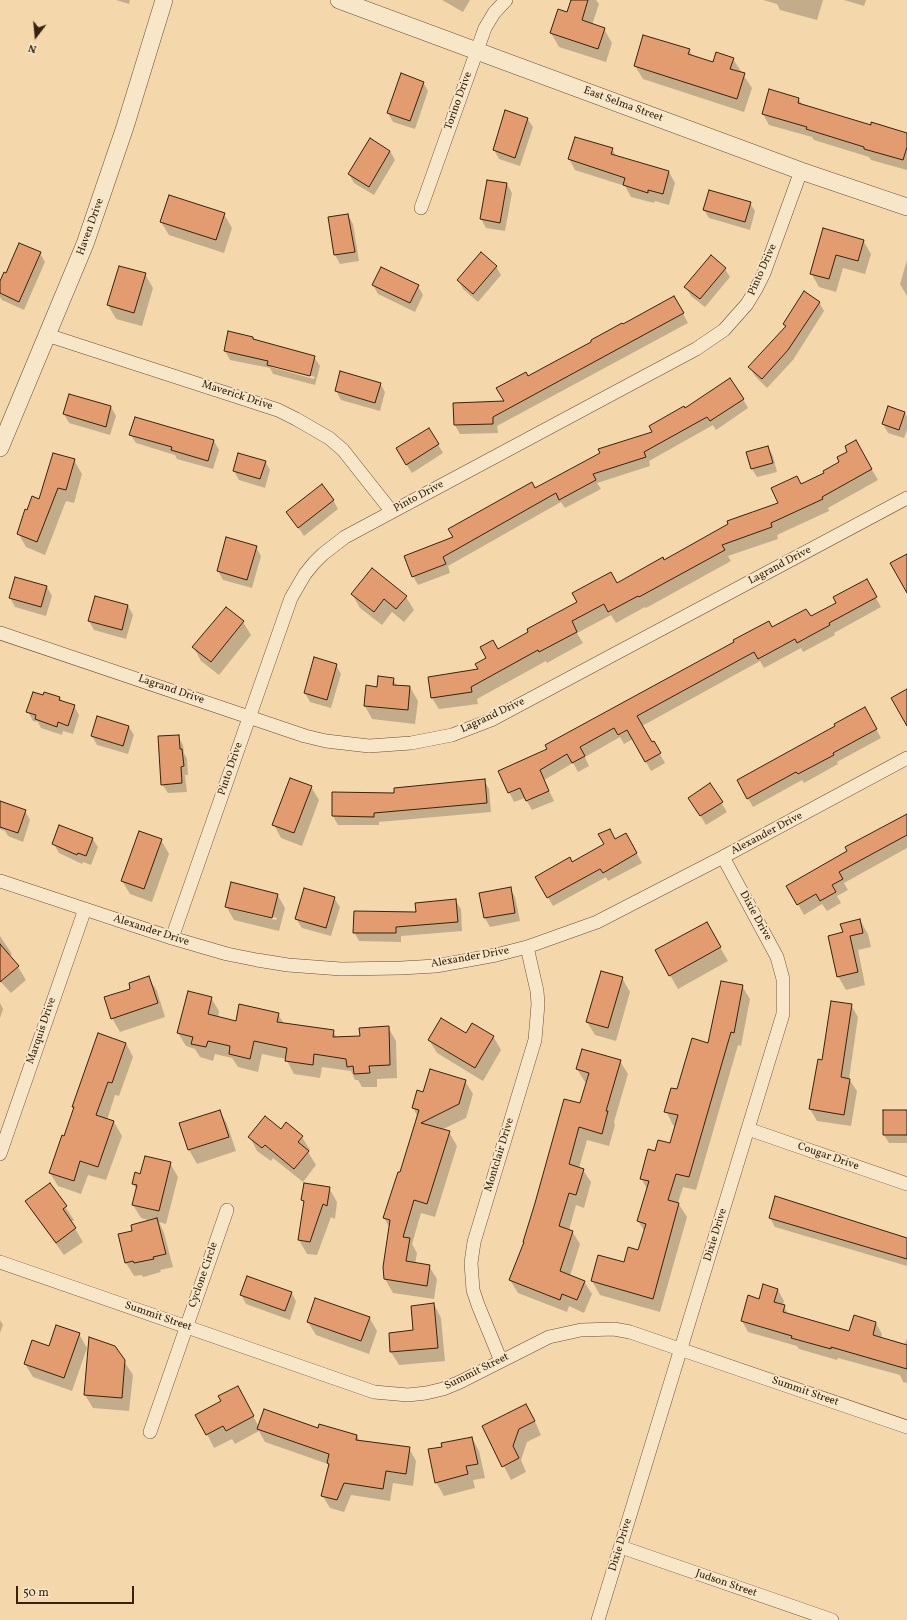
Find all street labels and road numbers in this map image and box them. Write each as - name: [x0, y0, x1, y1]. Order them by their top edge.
- street label: Torino Drive: [442, 70, 476, 132]
- street label: East Selma Street: [581, 84, 665, 126]
- street label: Haven Drive: [75, 197, 107, 257]
- street label: Pinto Drive: [746, 242, 780, 298]
- street label: Maverick Drive: [200, 378, 274, 414]
- street label: Pinto Drive: [392, 478, 446, 516]
- street label: Lagrand Drive: [746, 544, 814, 588]
- street label: Lagrand Drive: [136, 672, 206, 708]
- street label: Lagrand Drive: [459, 695, 527, 737]
- street label: Pinto Drive: [216, 741, 246, 797]
- street label: Alexander Drive: [729, 810, 805, 858]
- street label: Dixie Drive: [736, 889, 774, 943]
- street label: Alexander Drive: [111, 912, 191, 950]
- street label: Alexander Drive: [430, 945, 510, 971]
- street label: Marquis Drive: [24, 996, 60, 1066]
- street label: Montclair Drive: [482, 1116, 518, 1194]
- street label: Cougar Drive: [796, 1140, 860, 1174]
- street label: Dixie Drive: [702, 1207, 730, 1263]
- street label: Cyclone Circle: [187, 1240, 221, 1310]
- street label: Summit Street: [123, 1299, 193, 1335]
- street label: Summit Street: [443, 1351, 511, 1393]
- street label: Summit Street: [770, 1374, 840, 1410]
- street label: Dixie Drive: [607, 1517, 635, 1573]
- street label: Judson Street: [694, 1567, 758, 1601]

